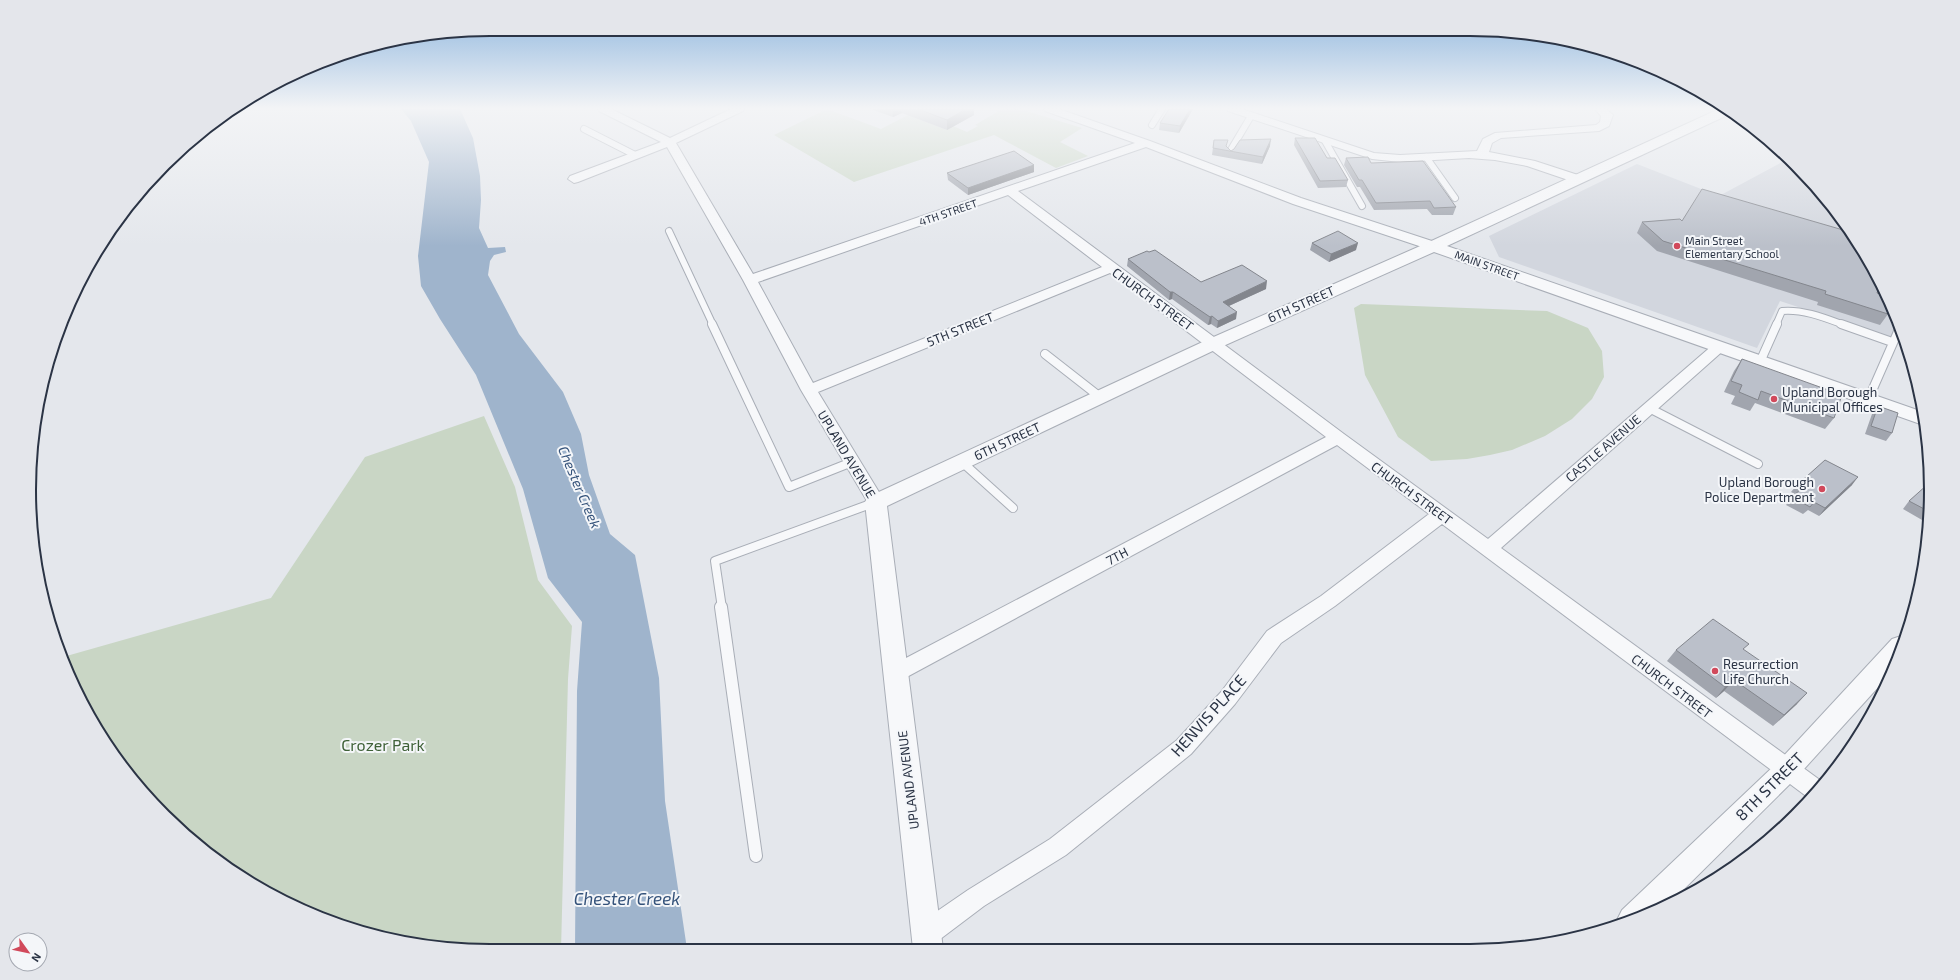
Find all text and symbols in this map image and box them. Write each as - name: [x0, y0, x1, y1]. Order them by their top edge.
- street label: 4TH STREET: [917, 196, 979, 228]
- place label: Main Street Elementary School: [1685, 234, 1779, 260]
- marker: Main Street Elementary School: [1672, 241, 1682, 251]
- street label: MAIN STREET: [1453, 247, 1522, 283]
- street label: CHURCH STREET: [1109, 264, 1197, 334]
- street label: 6TH STREET: [1265, 282, 1337, 326]
- street label: 5TH STREET: [924, 308, 996, 350]
- place label: Upland Borough Municipal Offices: [1782, 384, 1883, 415]
- marker: Upland Borough Municipal Offices: [1769, 394, 1779, 404]
- street label: UPLAND AVENUE: [815, 407, 879, 501]
- street label: CASTLE AVENUE: [1562, 411, 1644, 485]
- street label: 6TH STREET: [971, 418, 1043, 463]
- water label: Chester Creek: [555, 443, 605, 531]
- street label: CHURCH STREET: [1368, 458, 1456, 528]
- place label: Upland Borough Police Department: [1704, 474, 1814, 505]
- marker: Upland Borough Police Department: [1817, 484, 1827, 494]
- street label: 7TH: [1103, 544, 1131, 568]
- street label: CHURCH STREET: [1629, 650, 1716, 722]
- place label: Resurrection Life Church: [1723, 656, 1799, 687]
- marker: Resurrection Life Church: [1710, 666, 1720, 676]
- street label: HENVIS PLACE: [1166, 670, 1250, 760]
- street label: UPLAND AVENUE: [894, 730, 922, 830]
- park label: Crozer Park: [341, 735, 425, 754]
- street label: 8TH STREET: [1731, 748, 1807, 824]
- water label: Chester Creek: [574, 888, 680, 908]
- north arrow: [8, 932, 48, 972]
- text: N: [29, 951, 44, 965]

